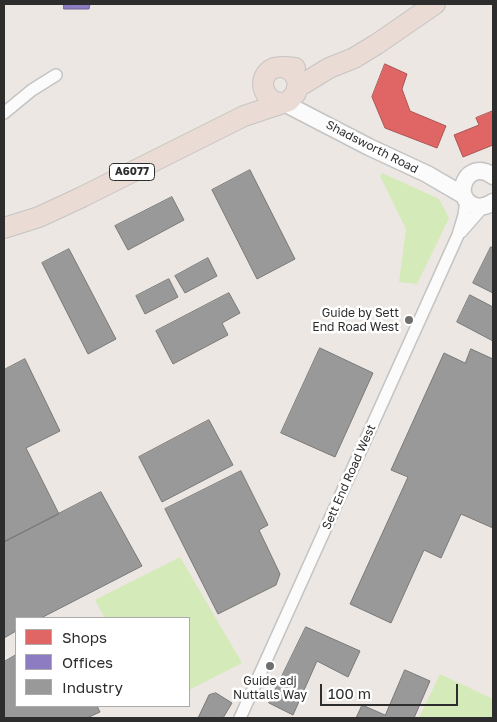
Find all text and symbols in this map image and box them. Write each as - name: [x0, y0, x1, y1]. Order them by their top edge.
- street label: Shadsworth Road: [323, 117, 421, 177]
- road number: A6077: [110, 163, 154, 180]
- place label: Guide by Sett End Road West: [312, 306, 399, 334]
- marker: Guide by Sett End Road West: [403, 314, 415, 326]
- street label: Sett End Road West: [319, 422, 379, 532]
- legend: [15, 617, 190, 707]
- text: Shops: [62, 628, 107, 646]
- text: Offices: [62, 653, 113, 671]
- marker: Guide adj Nuttalls Way: [264, 660, 276, 672]
- place label: Guide adj Nuttalls Way: [233, 674, 307, 702]
- scale bar: [322, 674, 460, 706]
- text: Industry: [62, 678, 123, 696]
- text: 100 m: [328, 684, 371, 702]

